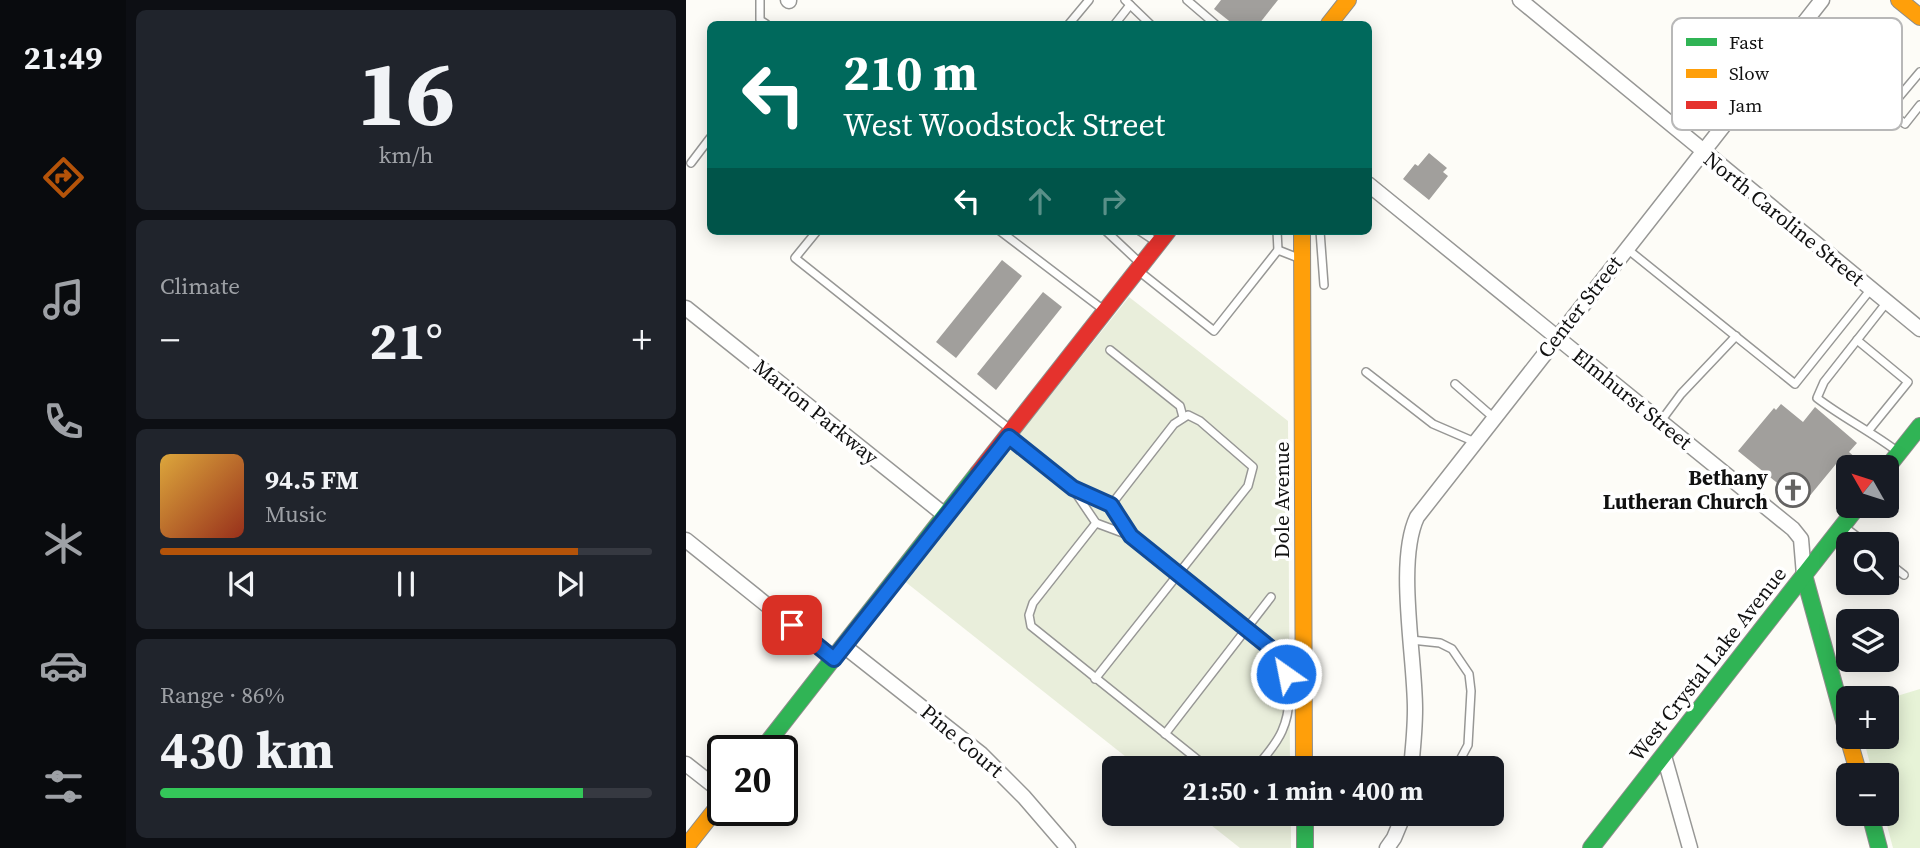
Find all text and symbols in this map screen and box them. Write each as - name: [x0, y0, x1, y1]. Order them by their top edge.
- legend: [1672, 18, 1902, 130]
- text: Fast: [1729, 29, 1764, 55]
- text: 16: [357, 31, 455, 155]
- text: 21:49: [24, 36, 102, 80]
- text: 210 m: [843, 39, 978, 106]
- icon: left: [728, 49, 819, 140]
- text: Slow: [1729, 60, 1770, 86]
- text: Jam: [1728, 92, 1762, 118]
- text: West Woodstock Street: [843, 103, 1165, 147]
- text: km/h: [379, 139, 433, 171]
- street label: North Caroline Street: [1698, 145, 1871, 293]
- icon: directions: [39, 153, 88, 202]
- icon: left: [948, 182, 986, 220]
- icon: ahead: [1021, 182, 1059, 220]
- icon: right: [1094, 182, 1132, 220]
- street label: Center Street: [1531, 249, 1629, 364]
- text: Climate: [160, 270, 240, 302]
- icon: music: [39, 275, 88, 324]
- text: 21°: [369, 305, 443, 376]
- text: −: [160, 314, 180, 366]
- text: +: [632, 314, 652, 366]
- street label: Elmhurst Street: [1566, 341, 1698, 456]
- street label: Marion Parkway: [748, 352, 885, 471]
- icon: phone: [39, 397, 88, 446]
- street label: Dole Avenue: [1267, 441, 1296, 559]
- north arrow: [1836, 455, 1899, 518]
- map controls: [1836, 455, 1899, 826]
- text: 94.5 FM: [265, 462, 359, 498]
- place label: Bethany Lutheran Church: [1603, 463, 1769, 516]
- church icon: Bethany Lutheran Church: [1774, 471, 1812, 509]
- text: Music: [265, 498, 327, 530]
- icon: climate: [39, 519, 88, 568]
- button: search: [1836, 532, 1899, 595]
- street label: West Crystal Lake Avenue: [1622, 560, 1793, 767]
- icon: previous: [223, 565, 261, 603]
- icon: pause: [387, 565, 425, 603]
- icon: next: [551, 565, 589, 603]
- pin: [762, 595, 822, 655]
- icon: arrive: [773, 606, 811, 644]
- button: layers: [1836, 609, 1899, 672]
- position arrow: [1249, 637, 1323, 711]
- icon: car: [39, 641, 88, 690]
- text: Range · 86%: [160, 679, 285, 711]
- button: +: [1836, 686, 1899, 749]
- street label: Pine Court: [915, 697, 1010, 784]
- text: 430 km: [160, 714, 334, 785]
- speed limit sign: 20: [707, 735, 798, 826]
- icon: filters: [39, 762, 88, 811]
- button: −: [1836, 763, 1899, 826]
- text: 21:50 · 1 min · 400 m: [1183, 773, 1423, 809]

